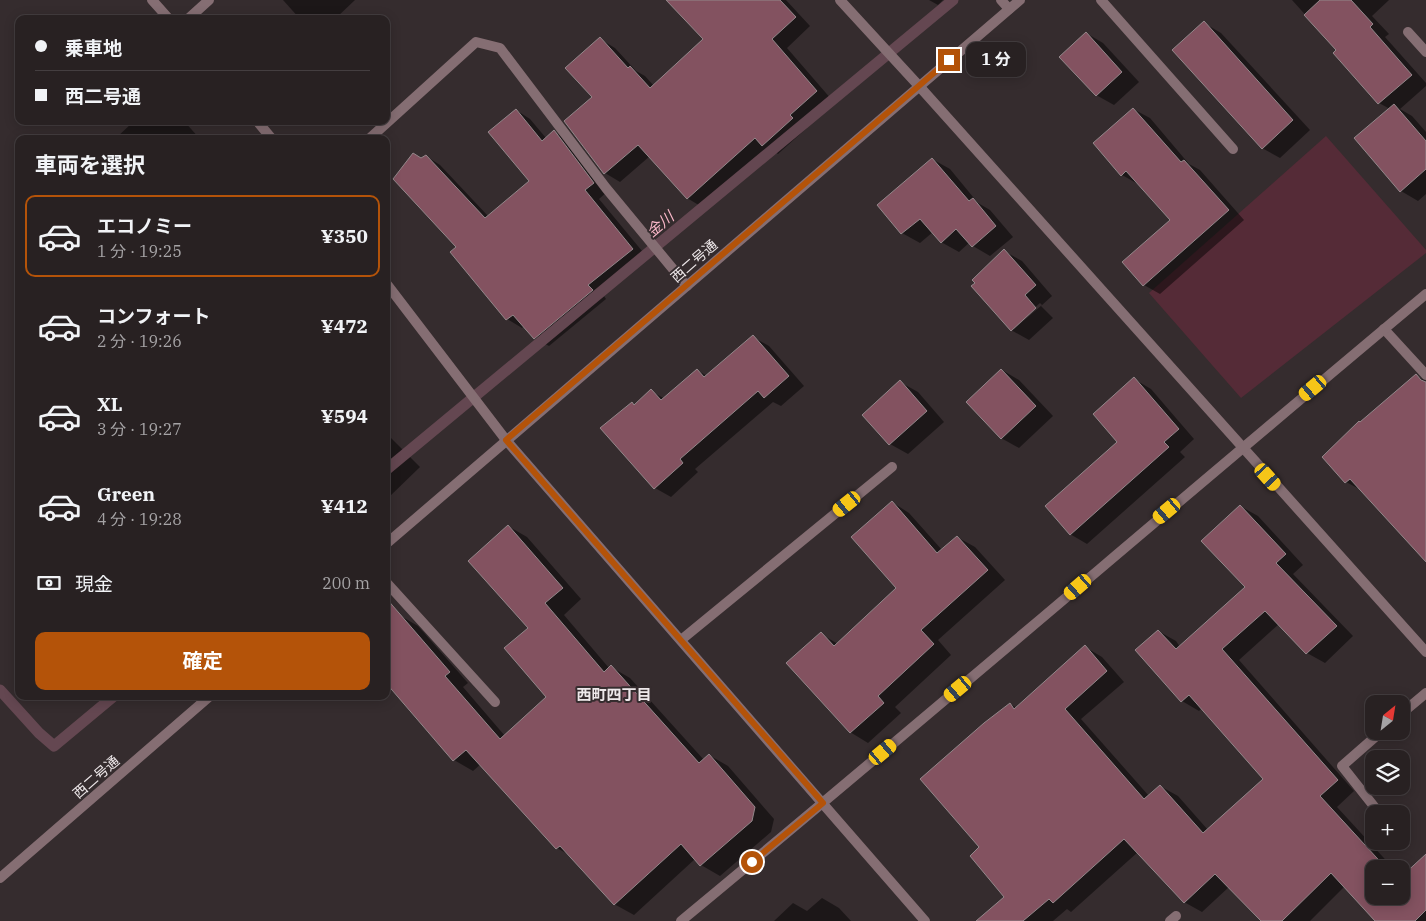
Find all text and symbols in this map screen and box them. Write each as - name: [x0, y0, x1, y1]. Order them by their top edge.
- text: 乗車地: [65, 36, 122, 60]
- callout: 1 分: [966, 42, 1026, 78]
- route end: [938, 49, 960, 71]
- text: 1 分: [981, 49, 1011, 69]
- text: 西二号通: [65, 84, 141, 108]
- text: 車両を選択: [35, 150, 145, 179]
- water label: 金川: [642, 206, 679, 241]
- icon: car: [37, 214, 82, 259]
- text: エコノミー: [97, 214, 192, 238]
- text: ¥350: [321, 224, 368, 248]
- street label: 西二号通: [667, 236, 721, 286]
- text: 1 分 · 19:25: [97, 241, 182, 261]
- icon: car: [37, 304, 82, 349]
- text: コンフォート: [97, 304, 210, 328]
- text: ¥472: [321, 314, 368, 338]
- text: 2 分 · 19:26: [97, 331, 182, 351]
- car: [1296, 373, 1329, 403]
- text: XL: [97, 392, 123, 416]
- icon: car: [37, 394, 82, 439]
- text: ¥594: [321, 404, 368, 428]
- text: 3 分 · 19:27: [97, 419, 182, 439]
- car: [1252, 461, 1283, 493]
- text: Green: [97, 482, 155, 506]
- icon: car: [37, 484, 82, 529]
- car: [830, 489, 863, 519]
- text: ¥412: [321, 494, 368, 518]
- car: [1150, 496, 1183, 526]
- text: 4 分 · 19:28: [97, 509, 182, 529]
- icon: cash: [35, 569, 63, 597]
- car: [1061, 571, 1094, 603]
- text: 現金: [75, 572, 113, 596]
- text: 200 m: [322, 573, 370, 593]
- button: 確定: [35, 632, 370, 690]
- car: [941, 674, 974, 704]
- district label: 西町四丁目: [576, 685, 652, 704]
- north arrow: [1365, 695, 1410, 740]
- map controls: [1365, 695, 1410, 905]
- car: [866, 737, 899, 767]
- button: layers: [1365, 750, 1410, 795]
- street label: 西二号通: [69, 752, 123, 802]
- button: +: [1365, 805, 1410, 850]
- route start: [741, 851, 763, 873]
- button: −: [1365, 860, 1410, 905]

